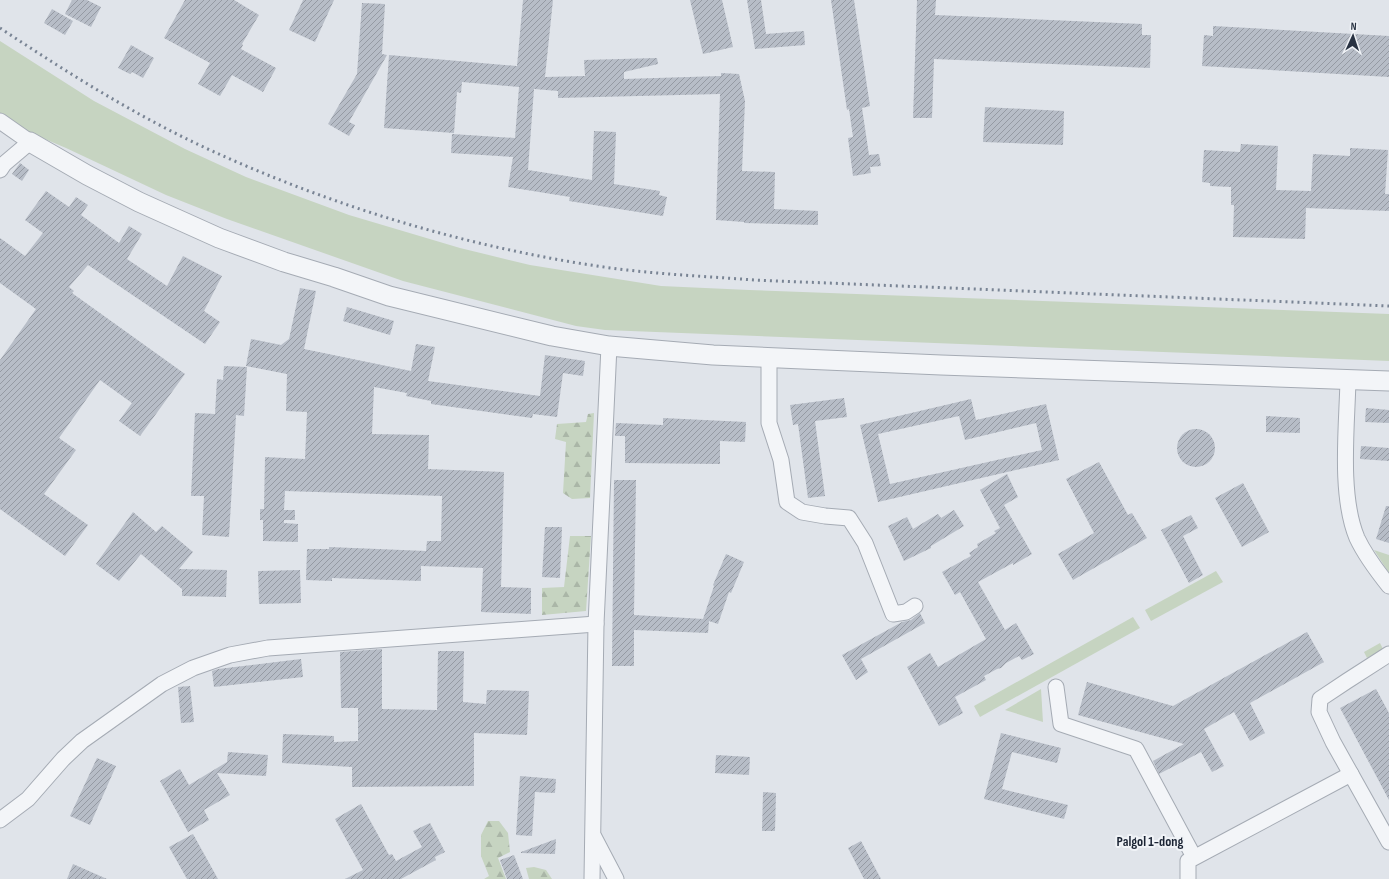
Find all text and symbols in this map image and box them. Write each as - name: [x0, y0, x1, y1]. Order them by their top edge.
- north arrow: [1333, 16, 1373, 56]
- text: N: [1350, 20, 1357, 33]
- district label: Palgol 1-dong: [1117, 833, 1184, 850]

